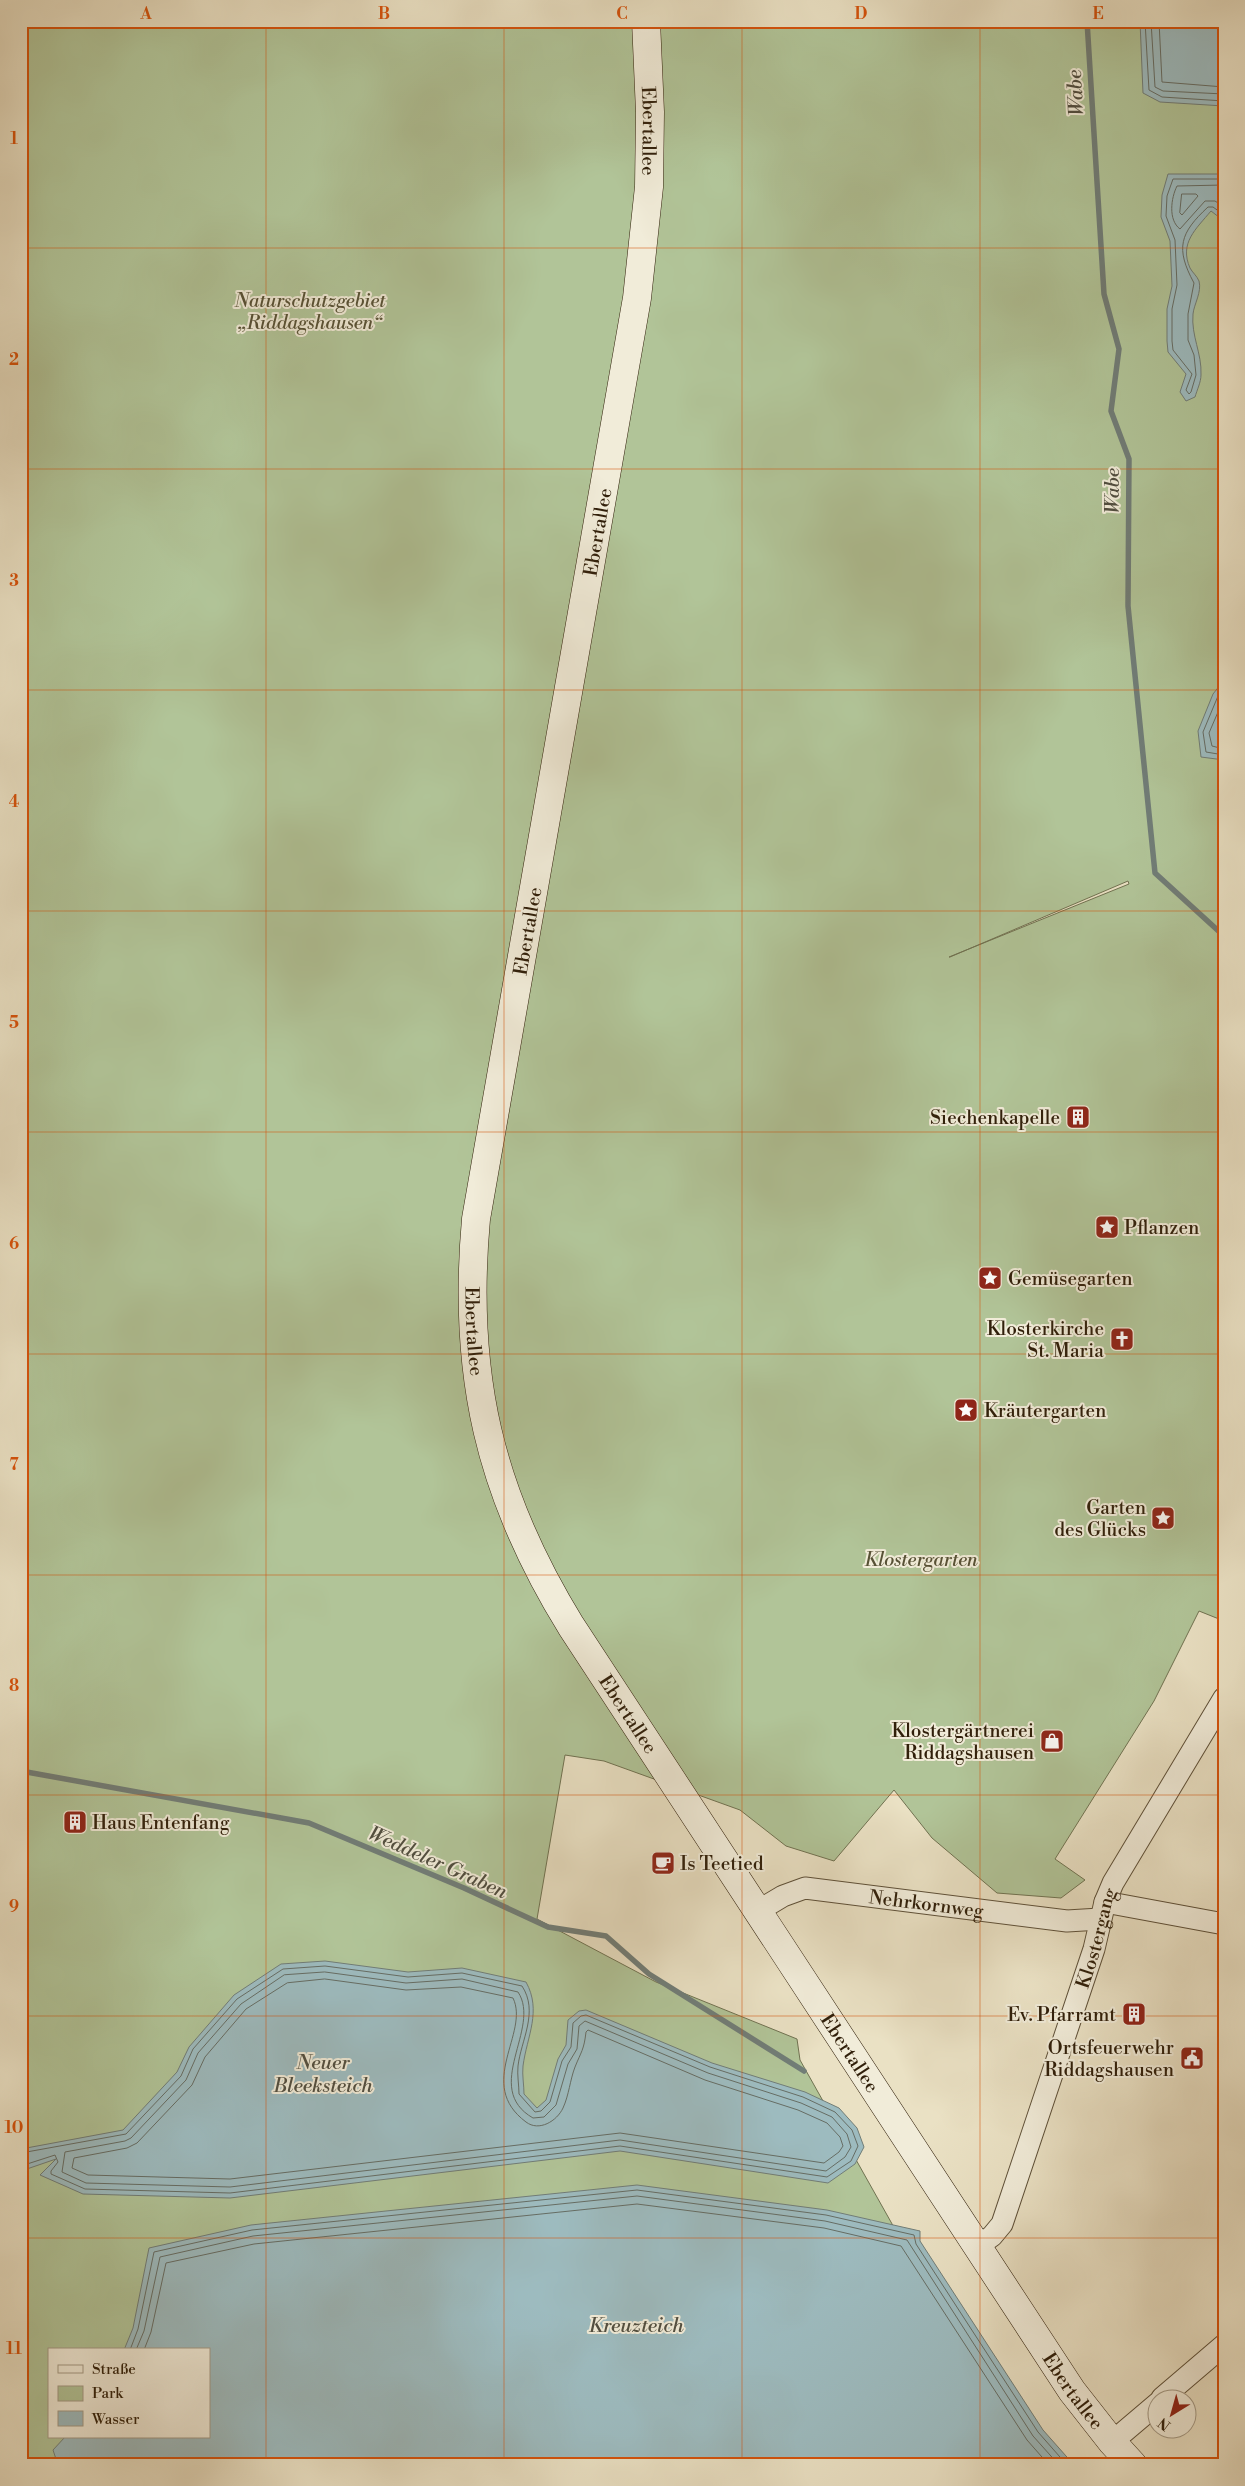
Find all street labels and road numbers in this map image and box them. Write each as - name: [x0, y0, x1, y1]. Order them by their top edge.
- street label: Ebertallee: [636, 86, 661, 176]
- street label: Ebertallee: [578, 486, 618, 578]
- street label: Ebertallee: [508, 885, 548, 977]
- street label: Ebertallee: [459, 1287, 489, 1377]
- street label: Ebertallee: [593, 1670, 662, 1758]
- street label: Klostergang: [1071, 1884, 1123, 1992]
- street label: Nehrkornweg: [868, 1885, 985, 1923]
- street label: Ebertallee: [815, 2009, 884, 2097]
- street label: Ebertallee: [1037, 2348, 1109, 2435]

